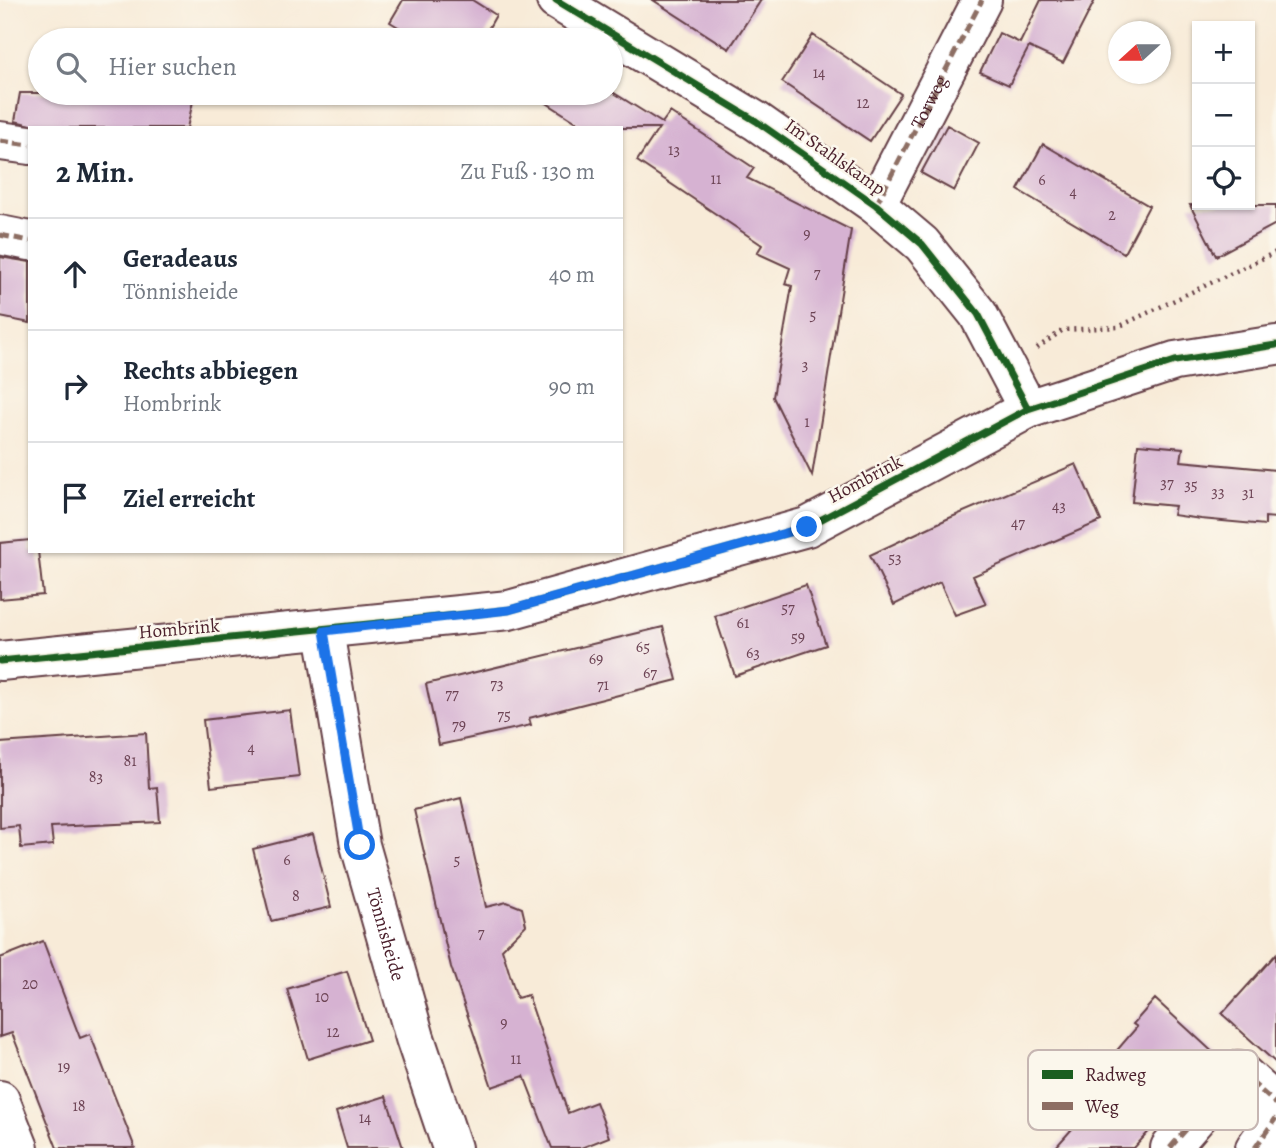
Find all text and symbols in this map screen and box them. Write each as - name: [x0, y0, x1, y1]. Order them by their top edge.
- north arrow: [1108, 21, 1171, 84]
- map controls: [1192, 21, 1255, 210]
- button: +: [1192, 21, 1255, 84]
- search box: [28, 28, 623, 105]
- icon: search: [52, 48, 90, 86]
- text: Hier suchen: [108, 49, 237, 84]
- house number: 14: [813, 62, 825, 84]
- street label: Torweg: [905, 70, 954, 133]
- button: −: [1192, 84, 1255, 147]
- house number: 12: [856, 92, 870, 114]
- street label: Im Stahlskamp: [779, 113, 891, 201]
- house number: 13: [668, 139, 680, 161]
- button: locate: [1192, 147, 1255, 210]
- text: 2 Min.: [56, 152, 135, 192]
- text: Zu Fuß · 130 m: [460, 156, 595, 187]
- house number: 11: [711, 168, 722, 190]
- house number: 6: [1038, 169, 1046, 191]
- house number: 4: [1069, 181, 1077, 203]
- house number: 2: [1108, 204, 1116, 226]
- house number: 9: [803, 223, 811, 245]
- text: Geradeaus: [123, 241, 238, 276]
- icon: ahead: [56, 255, 94, 293]
- text: 40 m: [549, 259, 595, 290]
- house number: 7: [814, 262, 821, 284]
- text: Tönnisheide: [123, 276, 238, 307]
- house number: 5: [810, 304, 817, 326]
- text: Rechts abbiegen: [123, 353, 298, 388]
- house number: 3: [802, 354, 808, 376]
- icon: right: [56, 367, 94, 405]
- text: 90 m: [549, 371, 595, 402]
- text: Hombrink: [123, 388, 222, 419]
- house number: 1: [804, 411, 810, 433]
- street label: Hombrink: [823, 448, 908, 510]
- house number: 37: [1160, 472, 1174, 494]
- house number: 35: [1184, 474, 1198, 496]
- icon: arrive: [56, 479, 94, 517]
- text: Ziel erreicht: [123, 481, 256, 516]
- house number: 33: [1211, 481, 1225, 503]
- house number: 31: [1242, 482, 1255, 504]
- house number: 43: [1052, 495, 1066, 517]
- route end: [791, 511, 822, 542]
- house number: 47: [1011, 512, 1025, 534]
- house number: 53: [888, 547, 902, 569]
- house number: 57: [781, 597, 795, 619]
- street label: Hombrink: [137, 612, 221, 645]
- house number: 61: [737, 612, 750, 634]
- house number: 59: [791, 626, 805, 648]
- house number: 65: [636, 636, 650, 658]
- house number: 63: [746, 642, 760, 664]
- house number: 69: [589, 648, 603, 670]
- house number: 67: [643, 662, 657, 684]
- house number: 73: [490, 673, 504, 695]
- house number: 71: [597, 674, 610, 696]
- house number: 77: [445, 683, 459, 705]
- house number: 75: [497, 704, 511, 726]
- house number: 79: [452, 714, 466, 736]
- house number: 4: [247, 737, 255, 759]
- house number: 81: [123, 750, 137, 772]
- house number: 83: [89, 766, 103, 788]
- route start: [344, 829, 375, 860]
- house number: 6: [283, 849, 291, 871]
- house number: 5: [454, 849, 461, 871]
- house number: 8: [292, 885, 300, 907]
- street label: Tönnisheide: [360, 885, 411, 984]
- house number: 7: [478, 922, 485, 944]
- house number: 20: [22, 973, 38, 995]
- house number: 10: [315, 986, 329, 1008]
- house number: 9: [500, 1012, 508, 1034]
- house number: 12: [326, 1021, 340, 1043]
- house number: 11: [511, 1048, 522, 1070]
- legend: [1028, 1050, 1258, 1130]
- house number: 19: [58, 1056, 70, 1078]
- text: Radweg: [1085, 1062, 1147, 1088]
- text: Weg: [1084, 1094, 1120, 1120]
- house number: 18: [72, 1095, 86, 1117]
- house number: 14: [359, 1107, 371, 1129]

